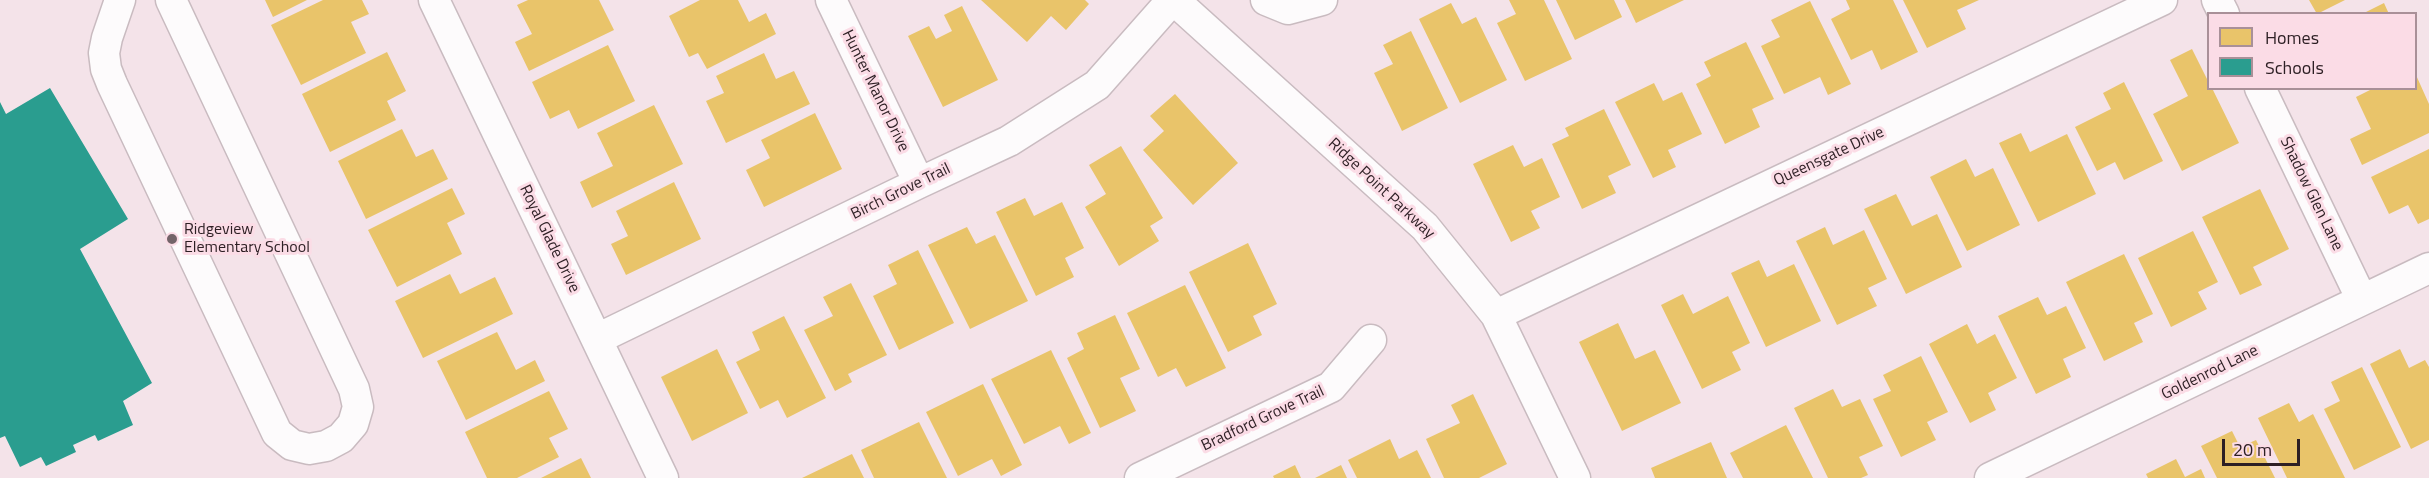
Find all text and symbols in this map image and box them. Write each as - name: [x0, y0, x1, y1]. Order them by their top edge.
- legend: [2207, 12, 2417, 90]
- text: Homes: [2265, 24, 2319, 51]
- street label: Hunter Manor Drive: [837, 27, 913, 155]
- text: Schools: [2265, 54, 2324, 81]
- street label: Queensgate Drive: [1771, 123, 1887, 191]
- street label: Shadow Glen Lane: [2275, 134, 2347, 254]
- street label: Ridge Point Parkway: [1324, 135, 1438, 243]
- street label: Birch Grove Trail: [848, 160, 954, 224]
- street label: Royal Glade Drive: [515, 182, 583, 296]
- place label: Ridgeview Elementary School: [184, 220, 310, 258]
- marker: Ridgeview Elementary School: [165, 232, 179, 246]
- street label: Goldenrod Lane: [2158, 341, 2262, 405]
- street label: Bradford Grove Trail: [1199, 382, 1327, 456]
- scale bar: [2225, 427, 2303, 465]
- text: 20 m: [2233, 436, 2272, 463]

